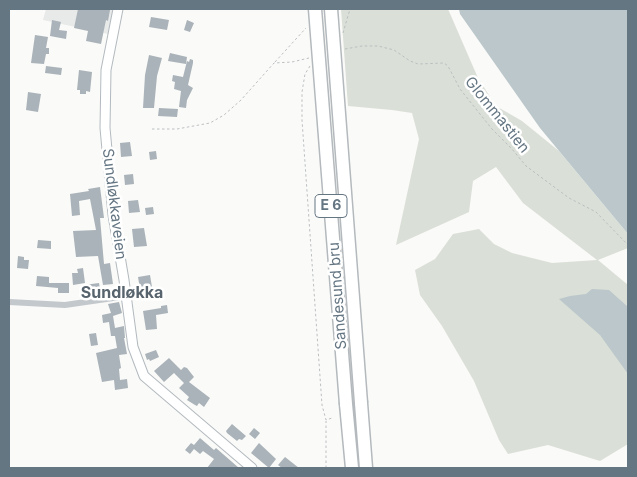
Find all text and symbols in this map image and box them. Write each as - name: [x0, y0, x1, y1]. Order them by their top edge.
- street label: Glommastien: [461, 73, 533, 157]
- street label: Sundløkkaveien: [98, 147, 130, 261]
- road number: E 6: [315, 195, 347, 218]
- street label: Sandesund bru: [325, 242, 351, 350]
- district label: Sundløkka: [81, 283, 163, 303]

